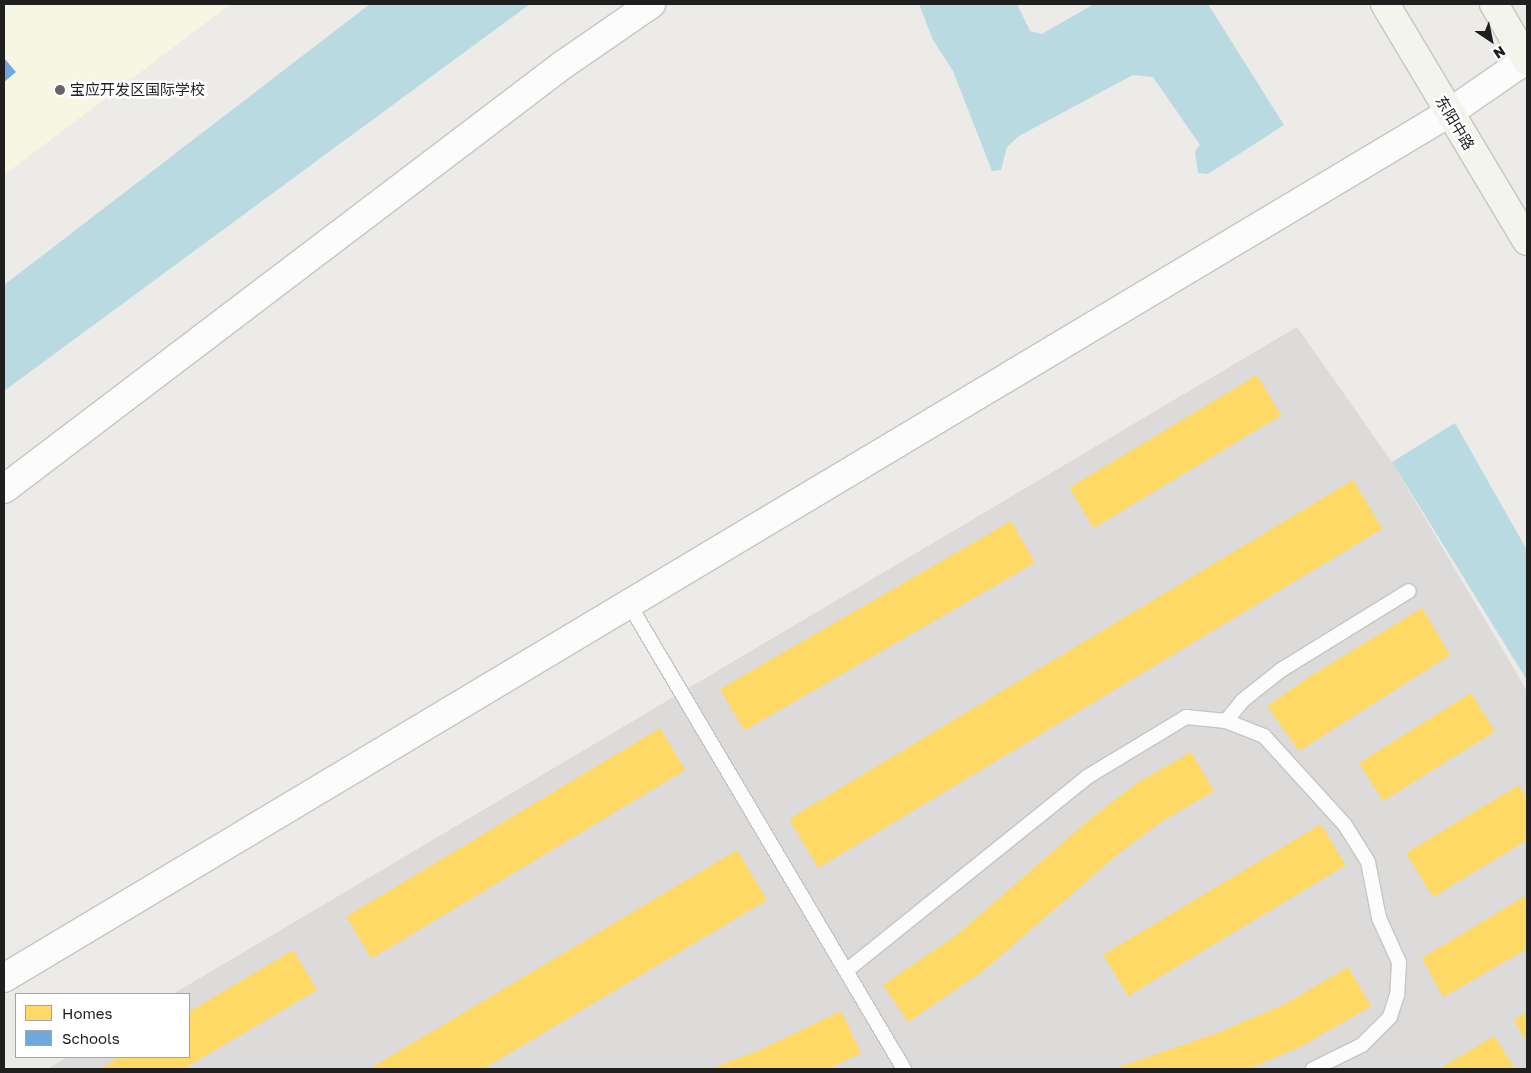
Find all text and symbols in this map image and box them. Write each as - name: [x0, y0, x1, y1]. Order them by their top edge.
- north arrow: [1466, 15, 1516, 65]
- text: N: [1491, 43, 1509, 63]
- place label: 宝应开发区国际学校: [70, 81, 205, 99]
- marker: 宝应开发区国际学校: [54, 84, 66, 96]
- street label: 东阳中路: [1432, 93, 1478, 153]
- legend: [15, 993, 190, 1058]
- text: Homes: [62, 1004, 112, 1022]
- text: Schools: [62, 1029, 120, 1047]

